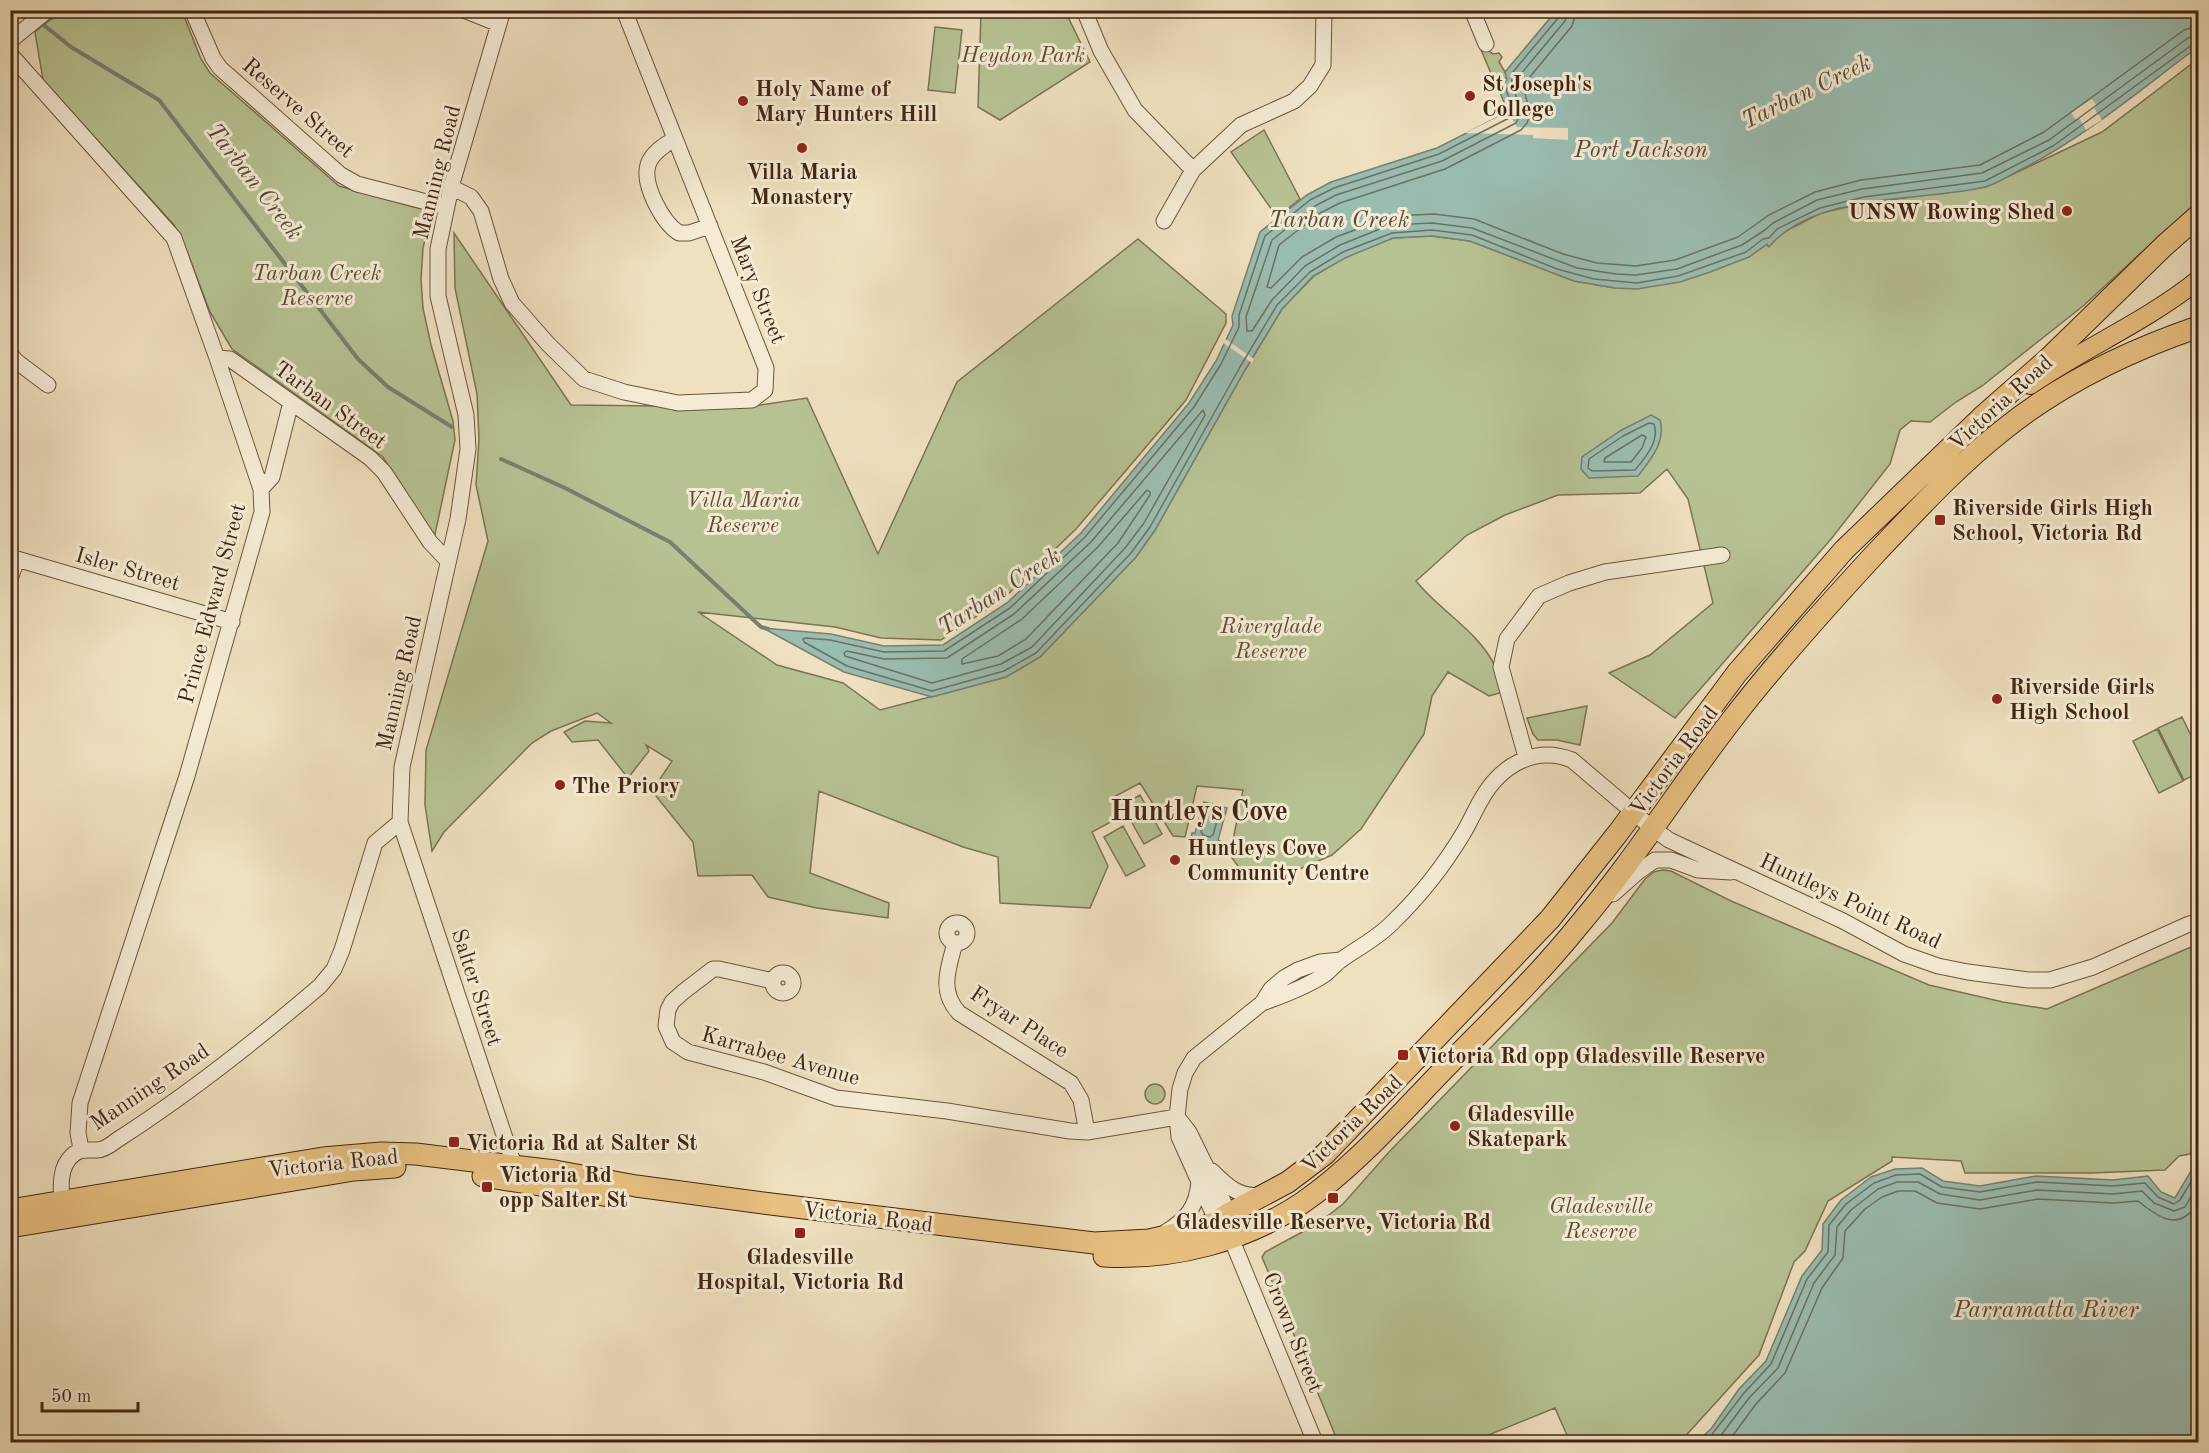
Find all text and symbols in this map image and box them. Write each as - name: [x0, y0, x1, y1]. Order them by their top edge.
- park label: Heydon Park: [960, 45, 1085, 67]
- water label: Tarban Creek: [1738, 51, 1875, 134]
- street label: Reserve Street: [238, 54, 358, 163]
- place label: St Joseph's College: [1482, 74, 1592, 121]
- place label: Holy Name of Mary Hunters Hill: [755, 79, 937, 126]
- marker: St Joseph's College: [1463, 89, 1477, 103]
- marker: Holy Name of Mary Hunters Hill: [736, 94, 750, 108]
- street label: Manning Road: [411, 103, 465, 242]
- water label: Tarban Creek: [201, 119, 306, 245]
- water label: Port Jackson: [1573, 139, 1708, 163]
- marker: Villa Maria Monastery: [795, 141, 809, 155]
- place label: Villa Maria Monastery: [747, 162, 857, 209]
- place label: UNSW Rowing Shed: [1848, 202, 2055, 224]
- marker: UNSW Rowing Shed: [2060, 204, 2074, 218]
- water label: Tarban Creek: [1269, 209, 1409, 233]
- street label: Mary Street: [726, 233, 789, 347]
- park label: Tarban Creek Reserve: [252, 263, 382, 310]
- street label: Victoria Road: [1945, 351, 2057, 456]
- street label: Tarban Street: [270, 358, 390, 454]
- park label: Villa Maria Reserve: [686, 490, 800, 537]
- place label: Riverside Girls High School, Victoria Rd: [1952, 498, 2153, 545]
- street label: Prince Edward Street: [176, 501, 250, 706]
- marker: Riverside Girls High School, Victoria Rd: [1933, 513, 1947, 527]
- street label: Isler Street: [73, 544, 182, 595]
- water label: Tarban Creek: [934, 544, 1066, 641]
- street label: Manning Road: [374, 614, 426, 753]
- park label: Riverglade Reserve: [1219, 616, 1322, 663]
- place label: Riverside Girls High School: [2009, 677, 2154, 724]
- marker: Riverside Girls High School: [1990, 692, 2004, 706]
- street label: Victoria Road: [1626, 702, 1723, 820]
- place label: The Priory: [572, 776, 680, 798]
- marker: The Priory: [553, 778, 567, 792]
- district label: Huntleys Cove: [1110, 799, 1288, 827]
- place label: Huntleys Cove Community Centre: [1187, 838, 1369, 885]
- street label: Huntleys Point Road: [1756, 850, 1944, 954]
- marker: Huntleys Cove Community Centre: [1168, 853, 1182, 867]
- street label: Salter Street: [447, 926, 505, 1049]
- street label: Fryar Place: [966, 983, 1072, 1063]
- street label: Karrabee Avenue: [699, 1024, 862, 1090]
- street label: Manning Road: [87, 1040, 213, 1135]
- place label: Victoria Rd opp Gladesville Reserve: [1415, 1046, 1766, 1068]
- marker: Victoria Rd opp Gladesville Reserve: [1396, 1048, 1410, 1062]
- street label: Victoria Road: [1298, 1071, 1407, 1178]
- place label: Gladesville Skatepark: [1467, 1104, 1575, 1151]
- marker: Gladesville Skatepark: [1448, 1119, 1462, 1133]
- place label: Victoria Rd at Salter St: [466, 1133, 698, 1155]
- marker: Victoria Rd at Salter St: [447, 1135, 461, 1149]
- street label: Victoria Road: [267, 1146, 400, 1182]
- place label: Victoria Rd opp Salter St: [499, 1165, 628, 1212]
- marker: Victoria Rd opp Salter St: [480, 1180, 494, 1194]
- marker: Gladesville Reserve, Victoria Rd: [1326, 1191, 1340, 1205]
- park label: Gladesville Reserve: [1549, 1196, 1653, 1243]
- street label: Victoria Road: [801, 1199, 934, 1237]
- place label: Gladesville Reserve, Victoria Rd: [1175, 1212, 1491, 1234]
- marker: Gladesville Hospital, Victoria Rd: [793, 1226, 807, 1240]
- place label: Gladesville Hospital, Victoria Rd: [696, 1247, 904, 1294]
- street label: Crown Street: [1258, 1269, 1326, 1396]
- water label: Parramatta River: [1953, 1299, 2139, 1323]
- scale bar: [42, 1375, 138, 1413]
- text: 50 m: [51, 1388, 91, 1406]

